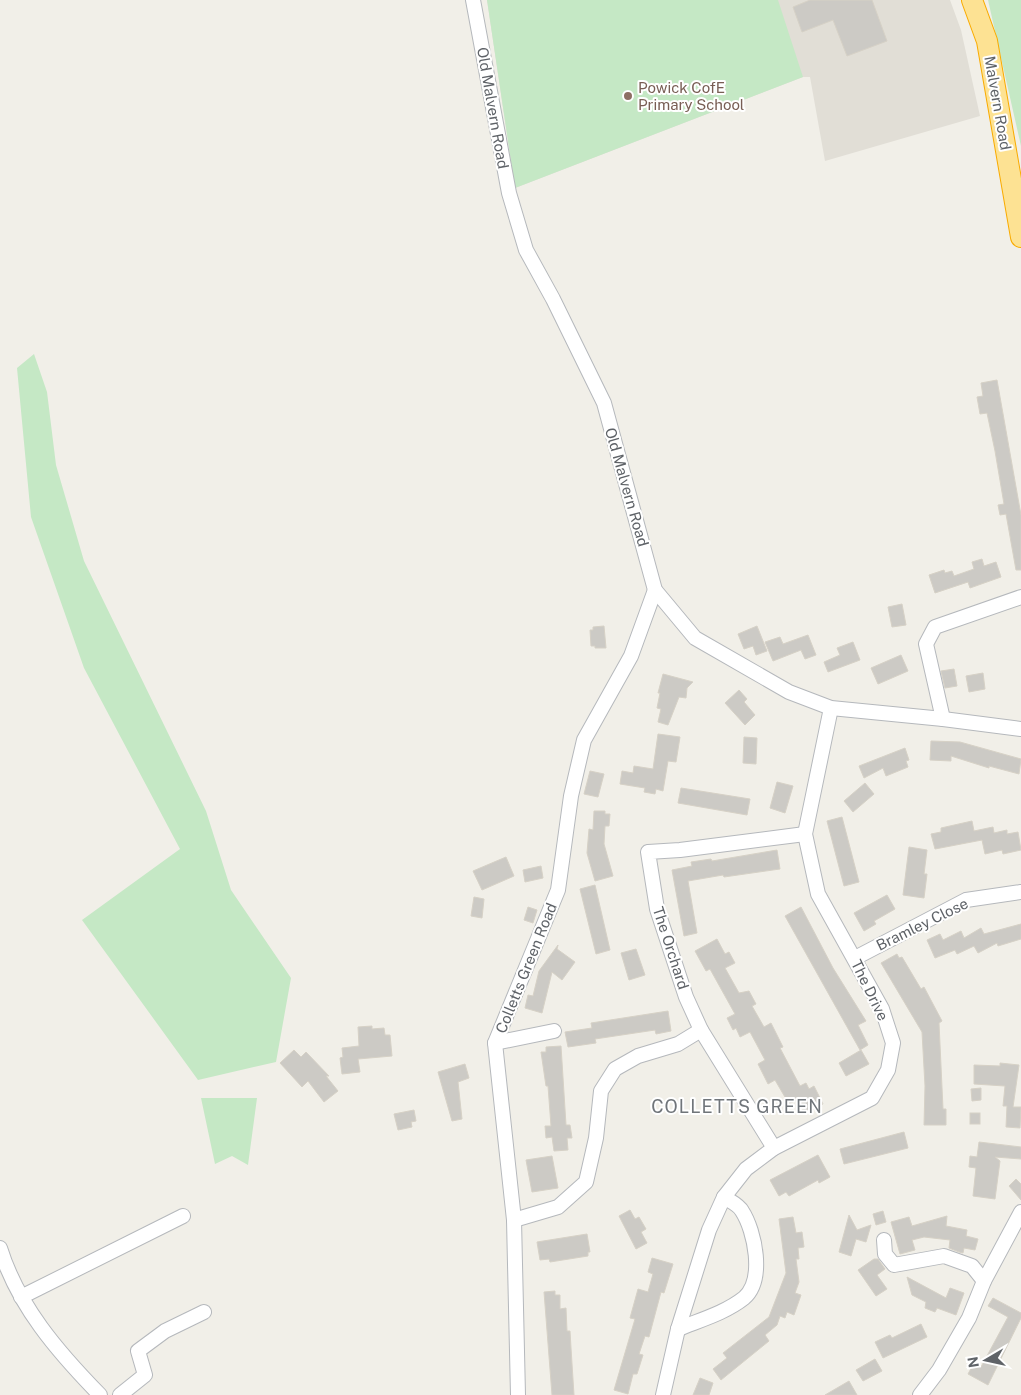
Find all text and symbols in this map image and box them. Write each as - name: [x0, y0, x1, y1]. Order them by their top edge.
- street label: Old Malvern Road: [474, 46, 512, 170]
- street label: Malvern Road: [981, 55, 1015, 151]
- place label: Powick CofE Primary School: [638, 79, 744, 113]
- marker: Powick CofE Primary School: [622, 90, 634, 102]
- street label: Old Malvern Road: [602, 426, 652, 548]
- street label: Bramley Close: [873, 894, 971, 954]
- street label: Colletts Green Road: [492, 900, 560, 1036]
- street label: The Orchard: [650, 905, 692, 991]
- street label: The Drive: [848, 957, 892, 1023]
- district label: COLLETTS GREEN: [651, 1096, 823, 1117]
- north arrow: [961, 1335, 1011, 1385]
- text: N: [964, 1355, 982, 1369]

